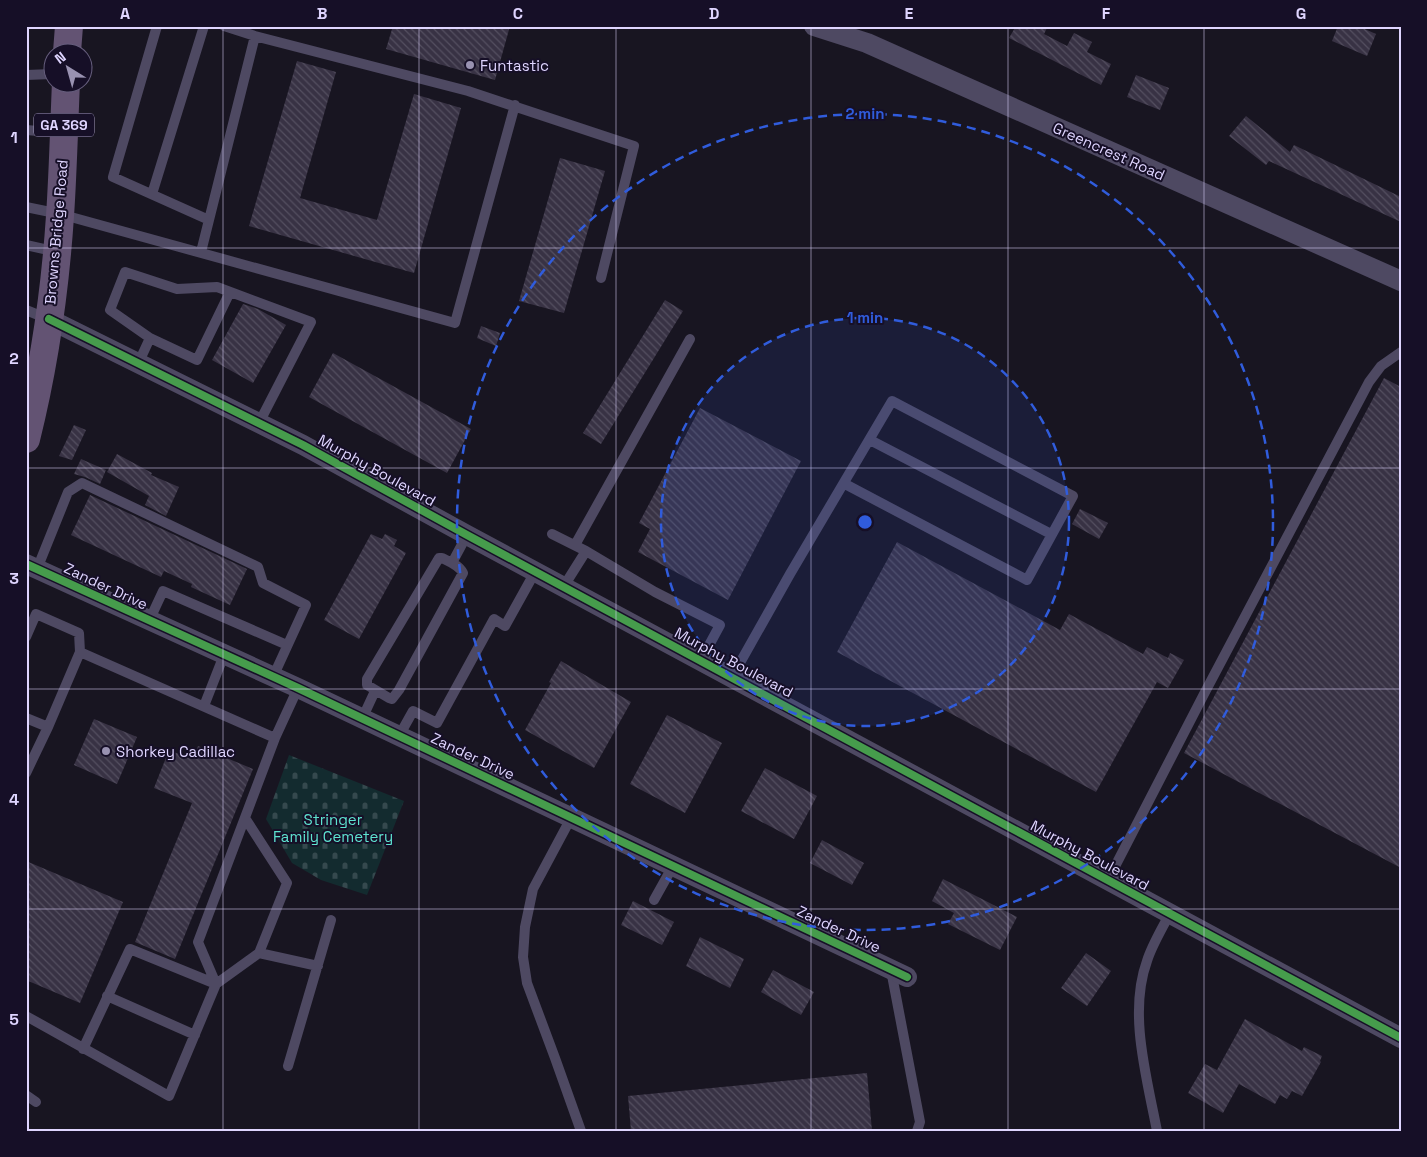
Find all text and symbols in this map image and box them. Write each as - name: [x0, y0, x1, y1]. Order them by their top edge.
- text: A: [120, 3, 130, 24]
- text: B: [317, 3, 327, 24]
- text: C: [513, 3, 523, 24]
- text: D: [709, 3, 719, 24]
- text: E: [905, 3, 914, 24]
- text: F: [1102, 3, 1111, 24]
- text: G: [1296, 3, 1306, 24]
- north arrow: [42, 42, 92, 92]
- text: N: [51, 48, 69, 68]
- place label: Funtastic: [480, 56, 549, 75]
- marker: Funtastic: [464, 59, 476, 71]
- text: 2 min: [846, 104, 884, 123]
- road number: GA 369: [34, 114, 94, 136]
- street label: Greencrest Road: [1050, 118, 1168, 184]
- text: 1: [10, 127, 18, 148]
- street label: Browns Bridge Road: [40, 159, 72, 305]
- text: 1 min: [847, 308, 883, 327]
- text: 2: [9, 348, 19, 369]
- street label: Murphy Boulevard: [315, 430, 439, 510]
- centre of rings: [856, 513, 874, 531]
- street label: Zander Drive: [61, 558, 151, 614]
- text: 3: [9, 568, 19, 589]
- street label: Murphy Boulevard: [671, 623, 797, 701]
- street label: Zander Drive: [428, 728, 518, 784]
- place label: Shorkey Cadillac: [116, 742, 235, 761]
- marker: Shorkey Cadillac: [100, 745, 112, 757]
- text: 4: [9, 789, 19, 810]
- park label: Stringer Family Cemetery: [273, 810, 393, 846]
- street label: Murphy Boulevard: [1027, 816, 1153, 894]
- street label: Zander Drive: [794, 901, 884, 957]
- text: 5: [9, 1009, 19, 1030]

